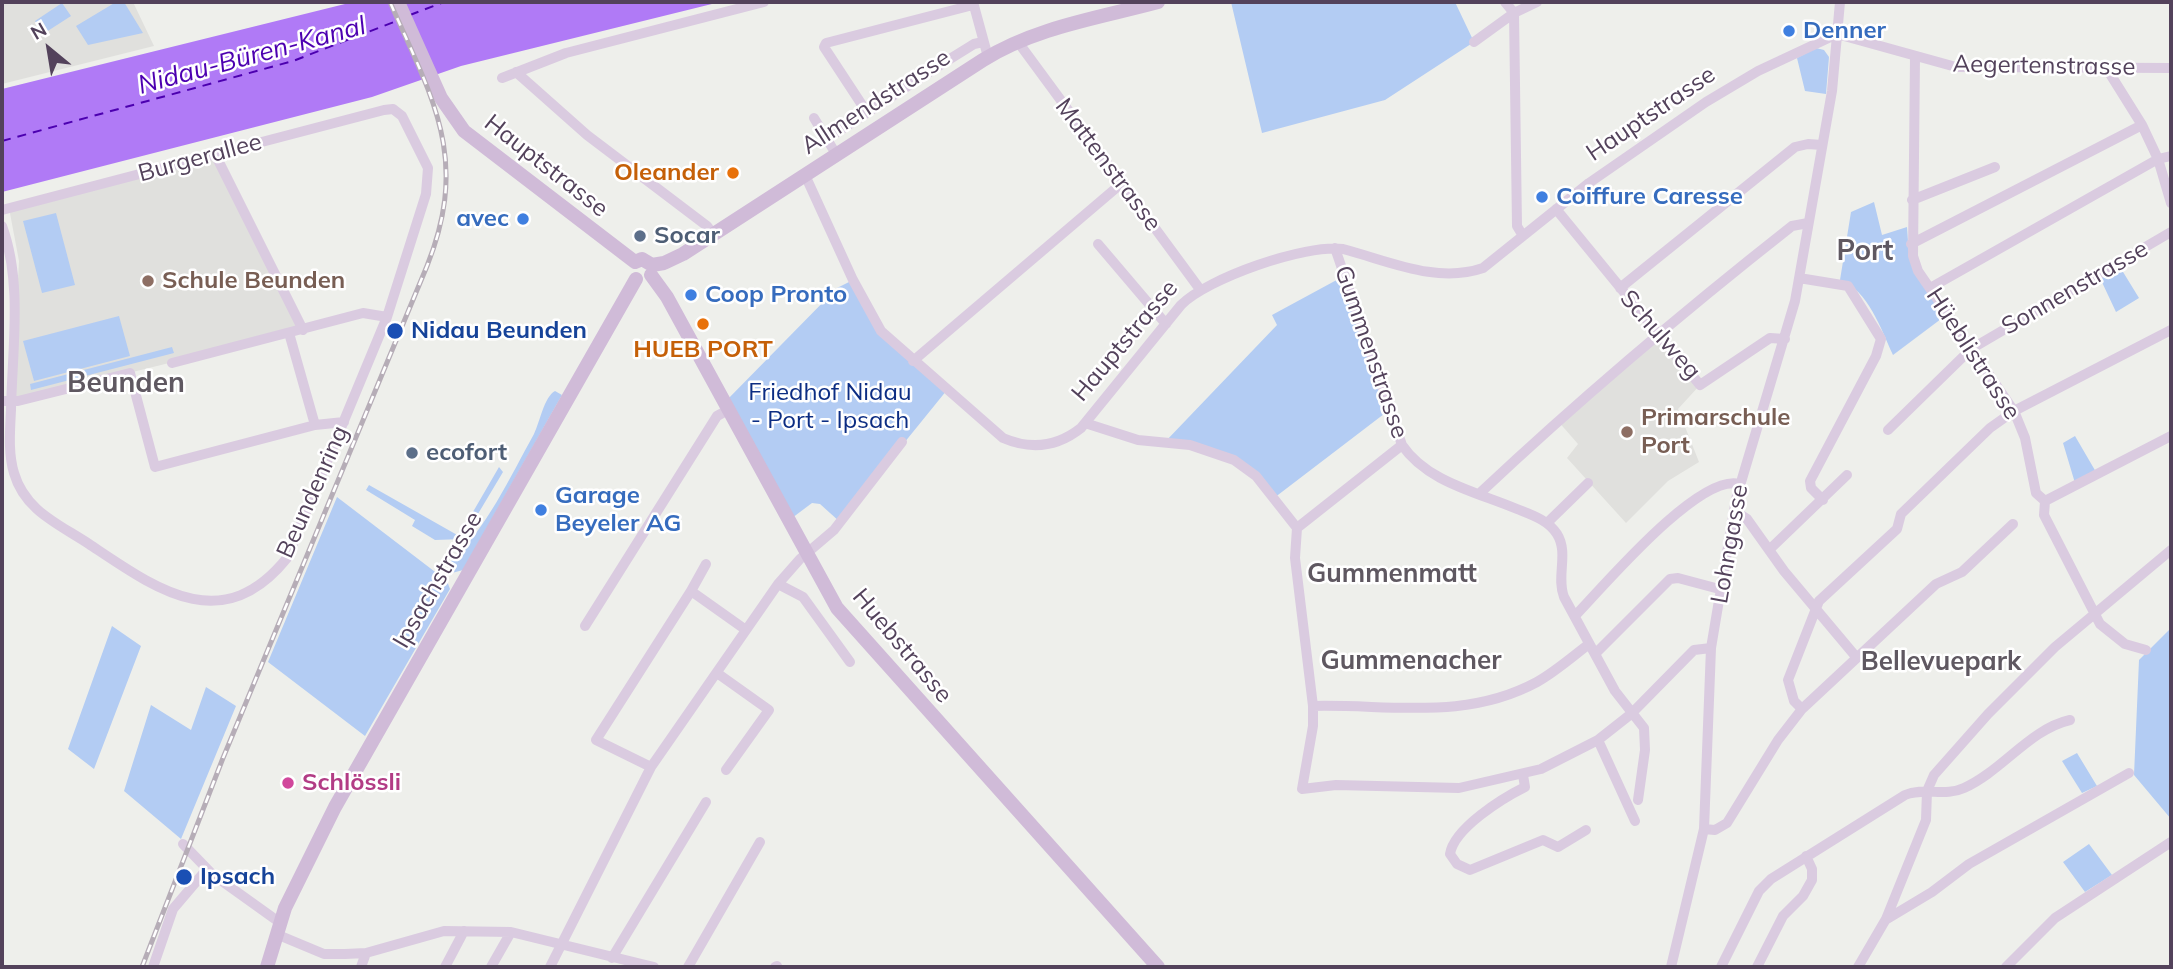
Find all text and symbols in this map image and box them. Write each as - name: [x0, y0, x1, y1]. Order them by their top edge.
- water label: Nidau-Büren-Kanal: [135, 11, 369, 101]
- north arrow: [14, 14, 84, 84]
- text: N: [26, 17, 51, 45]
- place label: Denner: [1803, 17, 1886, 45]
- marker: Denner: [1781, 23, 1797, 39]
- street label: Allmendstrasse: [796, 43, 956, 161]
- street label: Aegertenstrasse: [1952, 50, 2136, 82]
- street label: Hauptstrasse: [1581, 60, 1721, 168]
- street label: Mattenstrasse: [1049, 93, 1167, 237]
- street label: Hauptstrasse: [478, 109, 614, 223]
- street label: Burgerallee: [135, 128, 265, 188]
- place label: Oleander: [614, 159, 719, 187]
- marker: Oleander: [725, 165, 741, 181]
- place label: Coiffure Caresse: [1556, 183, 1743, 211]
- marker: Coiffure Caresse: [1534, 189, 1550, 205]
- place label: avec: [456, 205, 509, 233]
- marker: avec: [515, 211, 531, 227]
- place label: Socar: [654, 222, 720, 250]
- marker: Socar: [632, 228, 648, 244]
- district label: Port: [1837, 235, 1893, 269]
- street label: Sonnenstrasse: [1997, 235, 2153, 341]
- street label: Gummenstrasse: [1328, 262, 1414, 442]
- place label: Schule Beunden: [162, 267, 345, 295]
- marker: Schule Beunden: [140, 273, 156, 289]
- street label: Hauptstrasse: [1066, 275, 1184, 407]
- place label: Coop Pronto: [705, 281, 847, 309]
- street label: Hüeblistrasse: [1920, 283, 2026, 425]
- street label: Schulweg: [1613, 285, 1707, 385]
- marker: Coop Pronto: [683, 287, 699, 303]
- marker: HUEB PORT: [695, 316, 711, 332]
- place label: Nidau Beunden: [411, 317, 587, 345]
- marker: Nidau Beunden: [385, 321, 405, 341]
- place label: HUEB PORT: [633, 336, 773, 364]
- district label: Beunden: [67, 367, 185, 401]
- park label: Friedhof Nidau - Port - Ipsach: [748, 379, 912, 435]
- place label: Primarschule Port: [1641, 404, 1791, 460]
- street label: Beundenring: [271, 421, 355, 563]
- marker: Primarschule Port: [1619, 424, 1635, 440]
- place label: ecofort: [426, 439, 507, 467]
- marker: ecofort: [404, 445, 420, 461]
- place label: Garage Beyeler AG: [555, 482, 681, 538]
- street label: Lohngasse: [1705, 482, 1755, 606]
- marker: Garage Beyeler AG: [533, 502, 549, 518]
- street label: Ipsachstrasse: [387, 507, 489, 653]
- district label: Gummenmatt: [1307, 558, 1477, 590]
- street label: Huebstrasse: [846, 583, 958, 709]
- district label: Gummenacher: [1321, 645, 1501, 677]
- district label: Bellevuepark: [1861, 646, 2021, 678]
- place label: Schlössli: [302, 769, 401, 797]
- marker: Schlössli: [280, 775, 296, 791]
- place label: Ipsach: [200, 863, 275, 891]
- marker: Ipsach: [174, 867, 194, 887]

